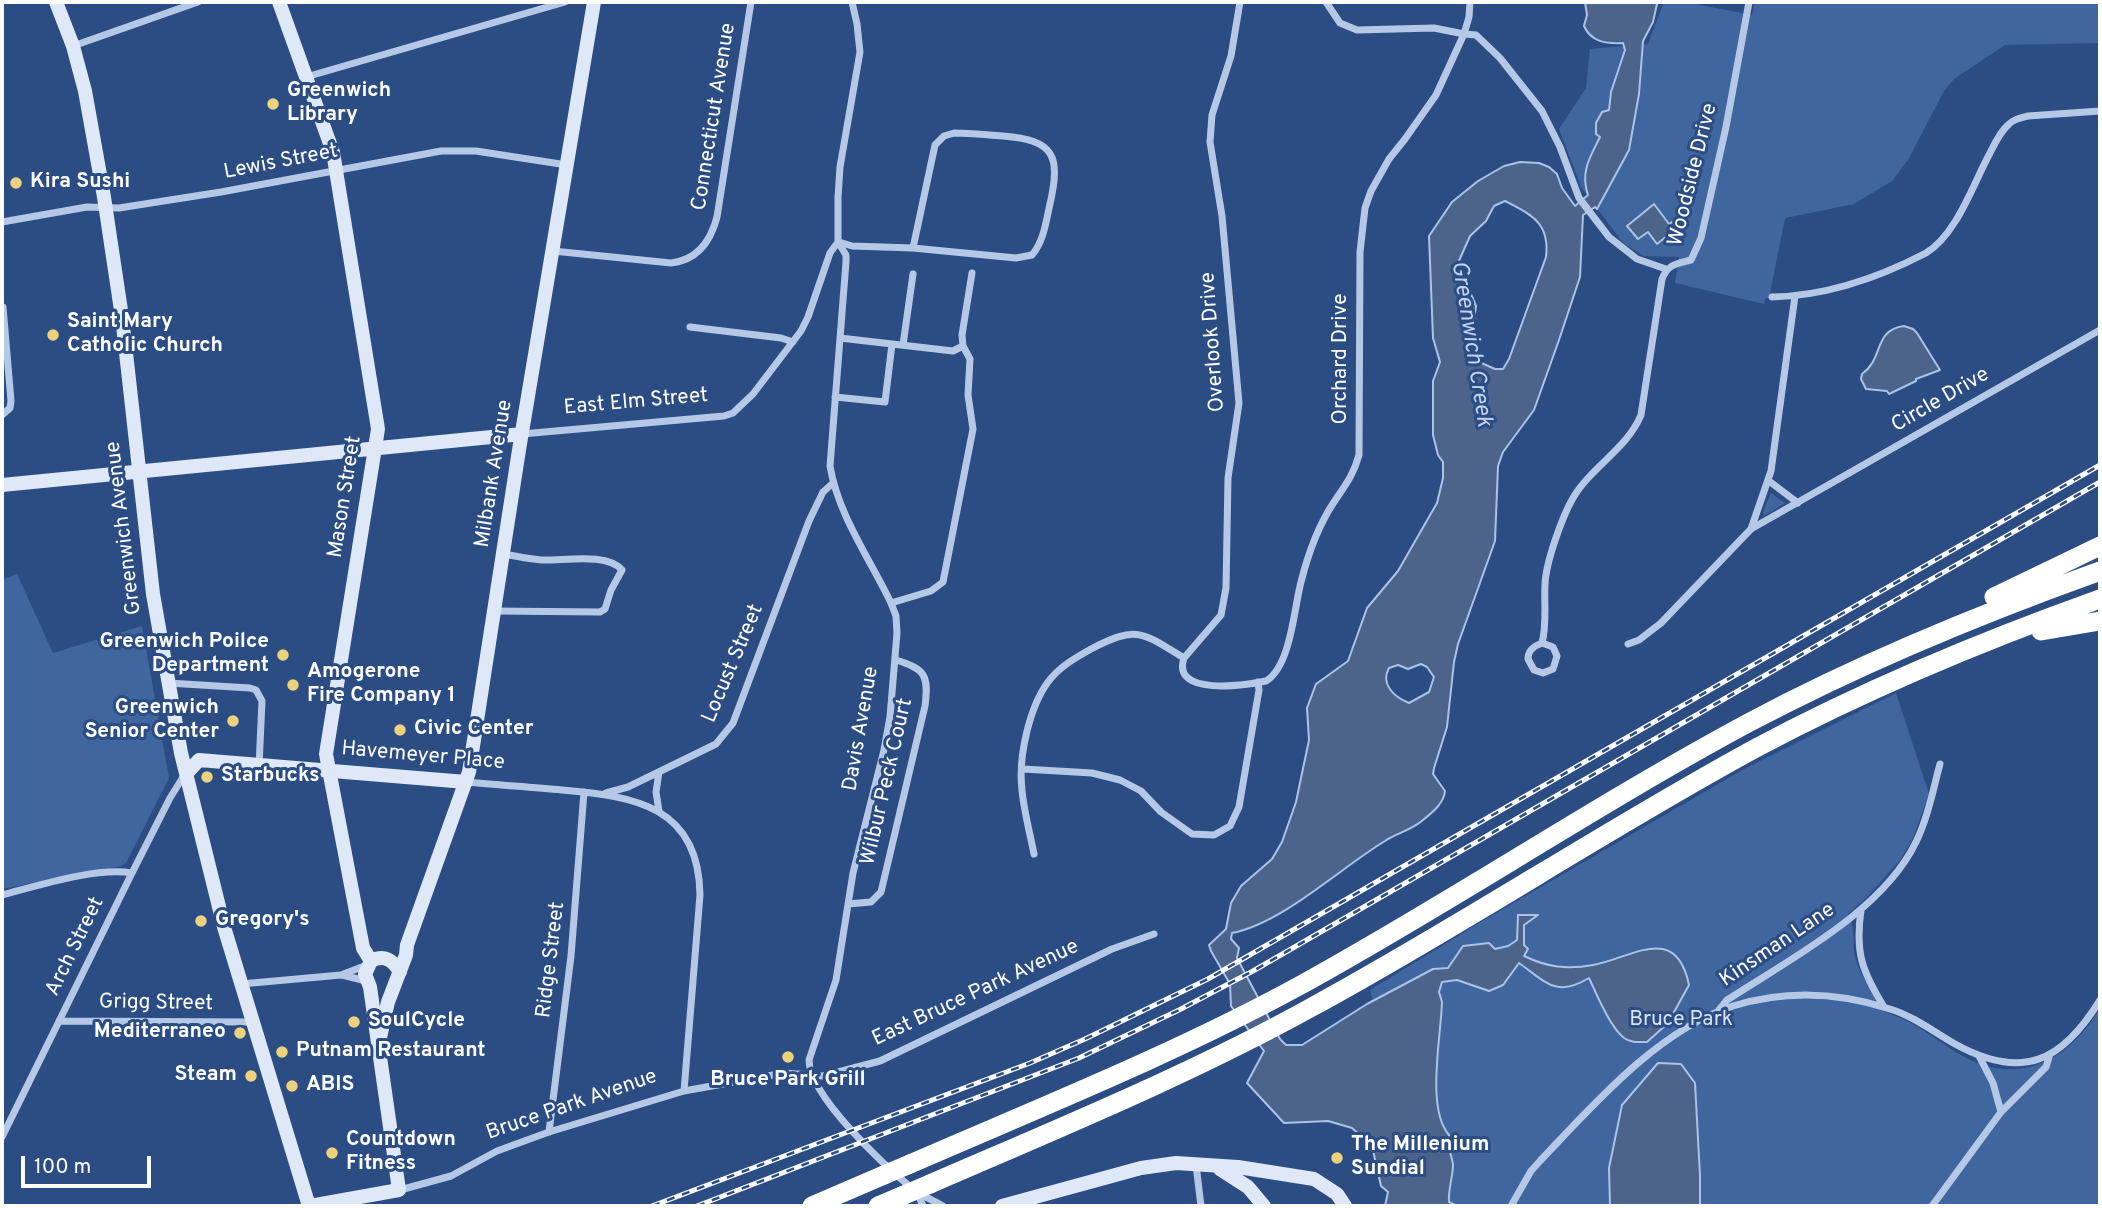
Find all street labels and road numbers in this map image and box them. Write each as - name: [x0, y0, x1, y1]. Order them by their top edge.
- street label: Connecticut Avenue: [688, 21, 742, 213]
- street label: Woodside Drive: [1664, 101, 1724, 249]
- street label: Lewis Street: [222, 140, 340, 186]
- street label: Overlook Drive: [1197, 271, 1231, 413]
- street label: Orchard Drive: [1329, 294, 1355, 424]
- street label: Circle Drive: [1888, 363, 1994, 439]
- street label: East Elm Street: [563, 384, 709, 422]
- street label: Milbank Avenue: [471, 398, 519, 550]
- street label: Mason Street: [324, 434, 368, 560]
- street label: Greenwich Avenue: [102, 440, 148, 616]
- street label: Locust Street: [698, 601, 770, 727]
- street label: Davis Avenue: [839, 665, 885, 793]
- street label: Wilbur Peck Court: [857, 696, 919, 868]
- street label: Havemeyer Place: [340, 737, 506, 777]
- street label: Arch Street: [41, 893, 111, 1001]
- street label: Kinsman Lane: [1716, 898, 1840, 994]
- street label: Ridge Street: [532, 900, 572, 1020]
- street label: East Bruce Park Avenue: [869, 935, 1083, 1053]
- street label: Grigg Street: [99, 990, 213, 1018]
- street label: Bruce Park Avenue: [483, 1065, 661, 1147]

